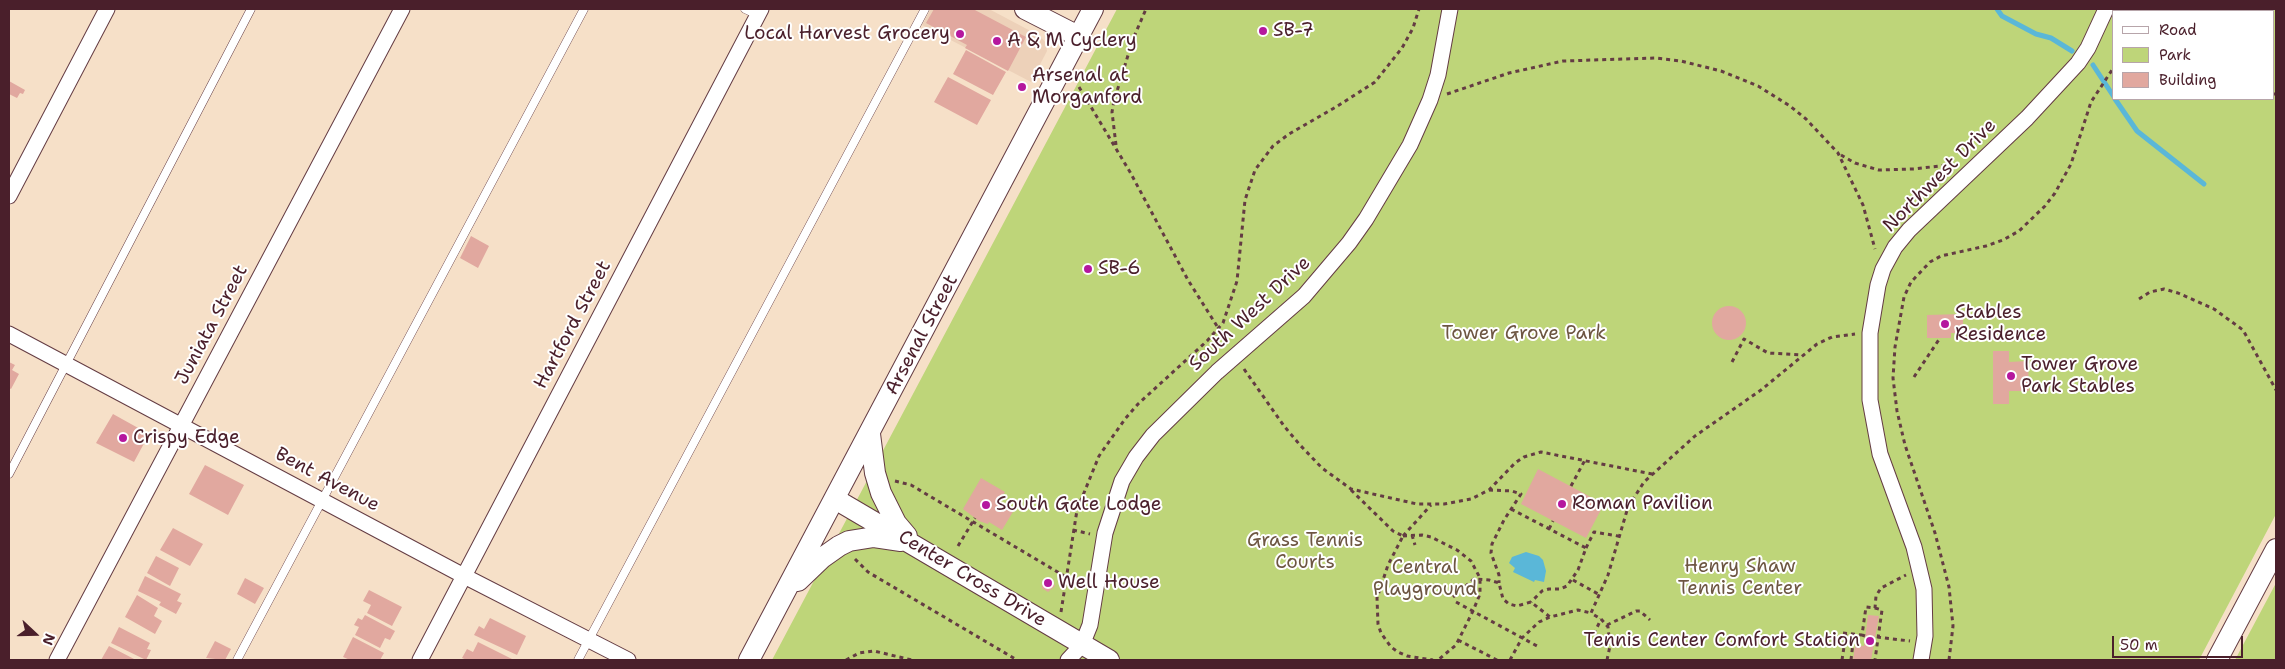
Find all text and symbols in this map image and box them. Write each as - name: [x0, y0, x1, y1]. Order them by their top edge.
- legend: [2112, 10, 2275, 100]
- place label: SB-7: [1273, 20, 1314, 42]
- text: Road: [2159, 20, 2197, 40]
- place label: Local Harvest Grocery: [744, 23, 950, 45]
- marker: SB-7: [1257, 25, 1269, 37]
- marker: Local Harvest Grocery: [954, 28, 966, 40]
- place label: A & M Cyclery: [1007, 30, 1137, 52]
- marker: A & M Cyclery: [991, 35, 1003, 47]
- text: Park: [2159, 45, 2191, 65]
- place label: Arsenal at Morganford: [1032, 65, 1142, 109]
- text: Building: [2159, 70, 2216, 90]
- marker: Arsenal at Morganford: [1016, 81, 1028, 93]
- street label: Northwest Drive: [1879, 115, 2001, 237]
- street label: South West Drive: [1185, 252, 1315, 376]
- street label: Hartford Street: [530, 257, 616, 393]
- place label: SB-6: [1098, 258, 1141, 280]
- street label: Juniata Street: [171, 261, 253, 389]
- marker: SB-6: [1082, 263, 1094, 275]
- street label: Arsenal Street: [881, 271, 963, 399]
- place label: Stables Residence: [1955, 302, 2046, 346]
- marker: Stables Residence: [1939, 318, 1951, 330]
- park label: Tower Grove Park: [1442, 323, 1606, 345]
- place label: Tower Grove Park Stables: [2021, 354, 2138, 398]
- marker: Tower Grove Park Stables: [2005, 370, 2017, 382]
- place label: Crispy Edge: [133, 427, 240, 449]
- marker: Crispy Edge: [117, 432, 129, 444]
- street label: Bent Avenue: [271, 443, 383, 517]
- place label: Roman Pavilion: [1572, 493, 1713, 515]
- place label: South Gate Lodge: [996, 494, 1162, 516]
- marker: Roman Pavilion: [1556, 498, 1568, 510]
- marker: South Gate Lodge: [980, 499, 992, 511]
- street label: Center Cross Drive: [894, 526, 1050, 632]
- park label: Grass Tennis Courts: [1247, 530, 1363, 574]
- park label: Henry Shaw Tennis Center: [1678, 556, 1802, 600]
- park label: Central Playground: [1373, 557, 1477, 601]
- place label: Well House: [1058, 572, 1160, 594]
- marker: Well House: [1042, 577, 1054, 589]
- north arrow: [10, 609, 60, 659]
- scale bar: [2115, 626, 2246, 658]
- place label: Tennis Center Comfort Station: [1583, 630, 1860, 652]
- text: N: [39, 631, 59, 648]
- marker: Tennis Center Comfort Station: [1864, 635, 1876, 647]
- text: 50 m: [2120, 635, 2158, 655]

